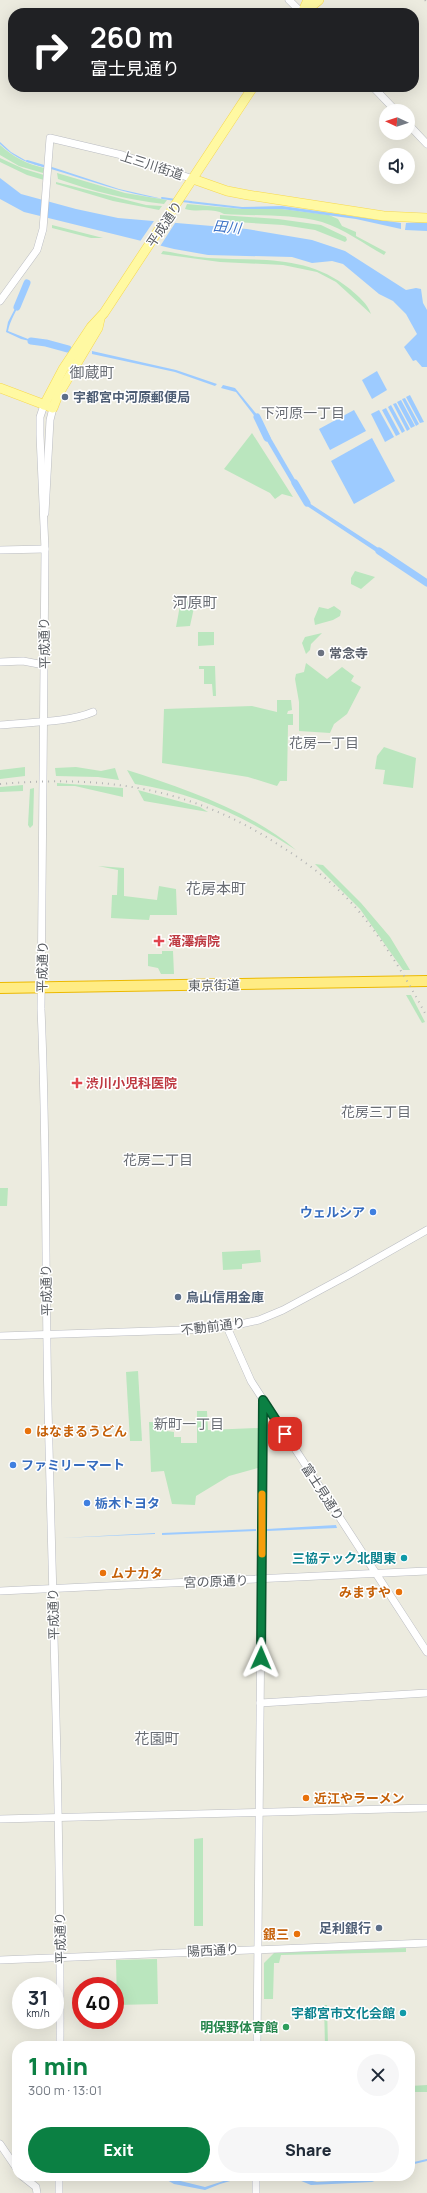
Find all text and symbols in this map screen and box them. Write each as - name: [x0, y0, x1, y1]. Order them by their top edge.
- text: 260 m: [90, 18, 173, 56]
- icon: right: [24, 24, 76, 76]
- text: 富士見通り: [90, 56, 180, 80]
- north arrow: [379, 104, 415, 140]
- map controls: [379, 104, 415, 184]
- street label: 上三川街道: [118, 146, 186, 184]
- button: sound: [379, 148, 415, 184]
- street label: 平成通り: [142, 197, 186, 251]
- water label: 田川: [212, 216, 244, 238]
- district label: 御蔵町: [69, 362, 115, 383]
- place label: 宇都宮中河原郵便局: [73, 388, 190, 406]
- marker: 宇都宮中河原郵便局: [60, 392, 70, 402]
- district label: 下河原一丁目: [261, 403, 345, 422]
- district label: 河原町: [172, 592, 218, 613]
- street label: 平成通り: [35, 617, 53, 669]
- place label: 常念寺: [329, 644, 368, 662]
- marker: 常念寺: [316, 648, 326, 658]
- district label: 花房一丁目: [289, 733, 359, 752]
- district label: 花房本町: [186, 878, 246, 899]
- place label: 滝澤病院: [168, 932, 220, 950]
- marker: 滝澤病院: [153, 935, 165, 947]
- street label: 平成通り: [33, 941, 51, 993]
- street label: 東京街道: [188, 976, 240, 994]
- place label: 渋川小児科医院: [86, 1074, 177, 1092]
- marker: 渋川小児科医院: [71, 1077, 83, 1089]
- district label: 花房三丁目: [341, 1102, 411, 1121]
- district label: 花房二丁目: [123, 1150, 193, 1169]
- place label: ウェルシア: [300, 1203, 365, 1221]
- marker: ウェルシア: [368, 1207, 378, 1217]
- street label: 平成通り: [37, 1264, 55, 1316]
- place label: 烏山信用金庫: [186, 1288, 264, 1306]
- marker: 烏山信用金庫: [173, 1292, 183, 1302]
- street label: 不動前通り: [180, 1313, 246, 1339]
- district label: 新町一丁目: [154, 1414, 224, 1433]
- pin: [268, 1417, 302, 1451]
- place label: はなまるうどん: [36, 1422, 127, 1440]
- icon: arrive: [274, 1423, 296, 1445]
- marker: はなまるうどん: [23, 1426, 33, 1436]
- place label: ファミリーマート: [21, 1456, 125, 1474]
- marker: ファミリーマート: [8, 1460, 18, 1470]
- street label: 富士見通り: [298, 1460, 348, 1524]
- place label: 栃木トヨタ: [95, 1494, 160, 1512]
- marker: 栃木トヨタ: [82, 1498, 92, 1508]
- place label: 三協テック北関東: [292, 1549, 396, 1567]
- marker: 三協テック北関東: [399, 1553, 409, 1563]
- place label: ムナカタ: [111, 1564, 163, 1582]
- marker: ムナカタ: [98, 1568, 108, 1578]
- street label: 宮の原通り: [183, 1571, 249, 1591]
- place label: みますや: [339, 1583, 391, 1601]
- marker: みますや: [394, 1587, 404, 1597]
- street label: 平成通り: [44, 1588, 62, 1640]
- position arrow: [240, 1637, 282, 1679]
- district label: 花園町: [134, 1728, 180, 1749]
- place label: 近江やラーメン: [314, 1789, 404, 1807]
- marker: 近江やラーメン: [301, 1793, 311, 1803]
- street label: 平成通り: [51, 1912, 69, 1964]
- place label: 足利銀行: [319, 1919, 371, 1937]
- marker: 足利銀行: [374, 1923, 384, 1933]
- place label: 銀三: [263, 1925, 289, 1943]
- marker: 銀三: [292, 1929, 302, 1939]
- street label: 陽西通り: [187, 1940, 239, 1960]
- speed limit sign: 40: [72, 1977, 124, 2029]
- text: 31: [28, 1984, 48, 2011]
- place label: 宇都宮市文化会館: [291, 2004, 395, 2022]
- text: km/h: [26, 2006, 50, 2020]
- marker: 宇都宮市文化会館: [398, 2008, 408, 2018]
- place label: 明保野体育館: [200, 2018, 278, 2036]
- marker: 明保野体育館: [281, 2022, 291, 2032]
- text: 1 min: [28, 2049, 88, 2082]
- button: close: [357, 2054, 399, 2096]
- text: 300 m · 13:01: [28, 2081, 102, 2099]
- button: Exit: [28, 2127, 210, 2173]
- button: Share: [218, 2127, 399, 2173]

